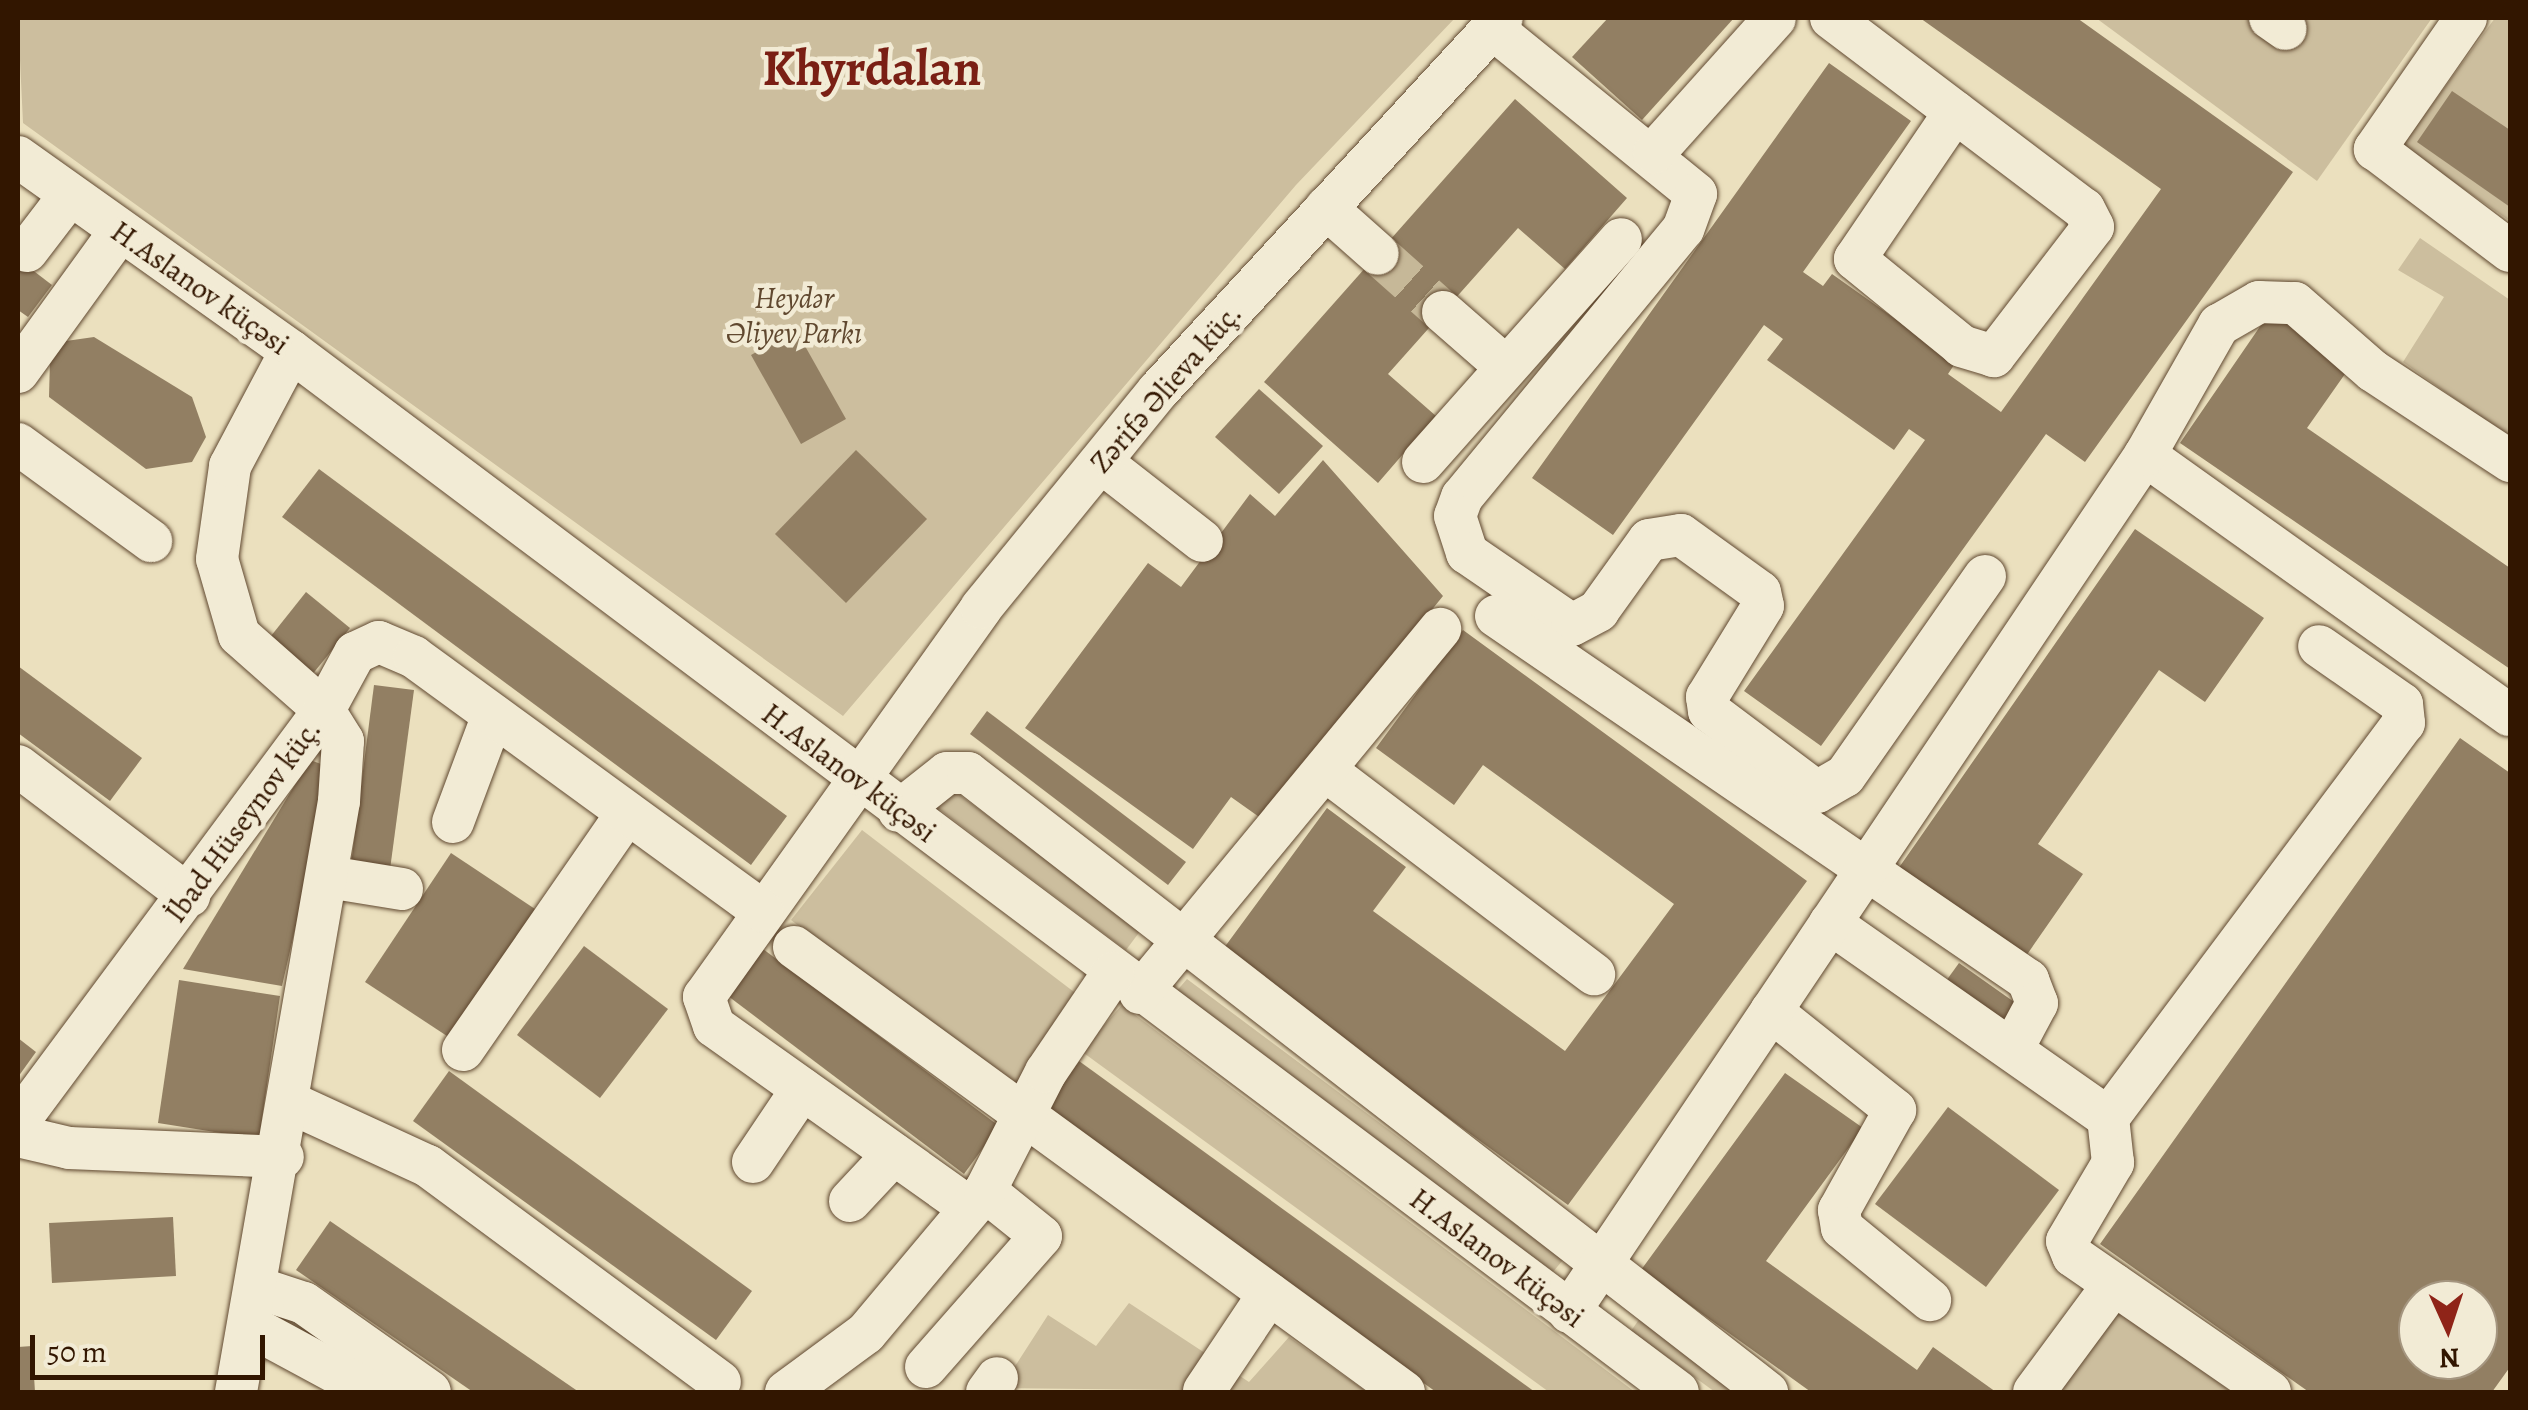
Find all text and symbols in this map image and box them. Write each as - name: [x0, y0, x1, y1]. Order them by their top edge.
- district label: Khyrdalan: [763, 39, 981, 99]
- street label: H.Aslanov küçəsi: [104, 213, 296, 363]
- park label: Heydər Əliyev Parkı: [726, 280, 862, 350]
- street label: Zərifə Əlieva küç.: [1083, 296, 1249, 480]
- street label: H.Aslanov küçəsi: [755, 696, 943, 850]
- street label: İbad Hüseynov küç.: [157, 712, 329, 930]
- street label: H.Aslanov küçəsi: [1403, 1181, 1591, 1335]
- north arrow: [2398, 1280, 2498, 1380]
- scale bar: [35, 1315, 270, 1377]
- text: 50 m: [47, 1332, 107, 1372]
- text: N: [2438, 1338, 2461, 1377]

